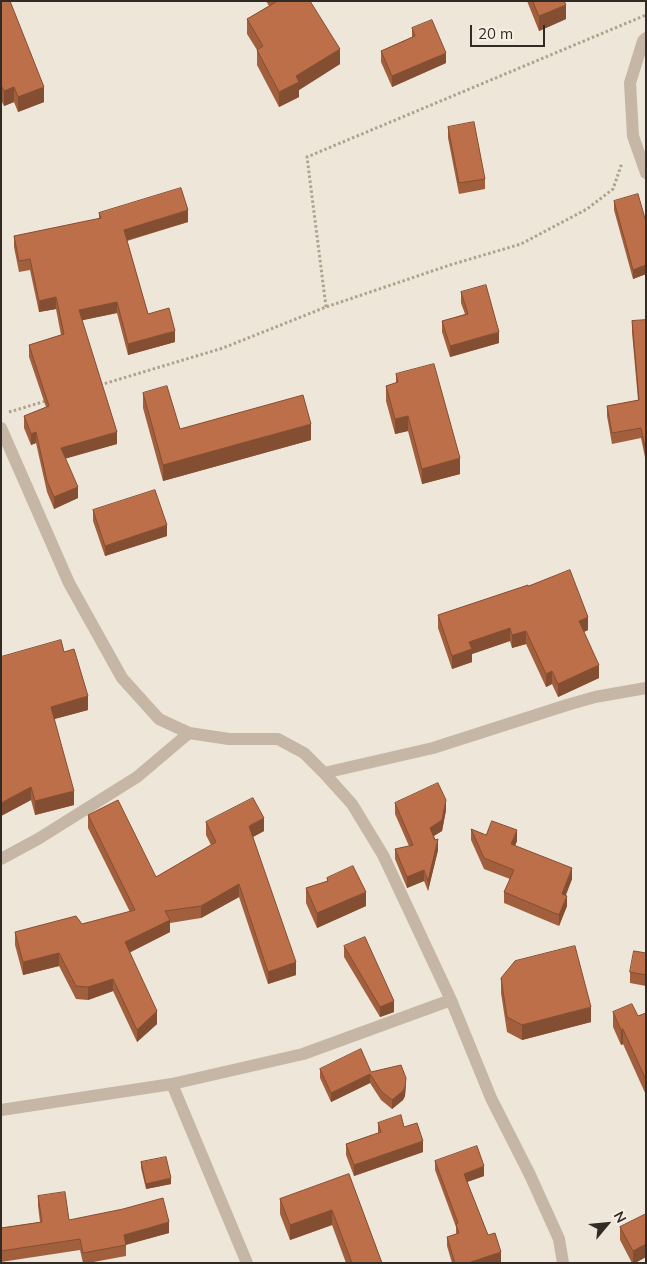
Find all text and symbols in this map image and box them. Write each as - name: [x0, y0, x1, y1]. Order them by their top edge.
- scale bar: [472, 15, 547, 47]
- text: 20 m: [478, 24, 513, 43]
- north arrow: [582, 1199, 632, 1249]
- text: N: [610, 1208, 631, 1226]

